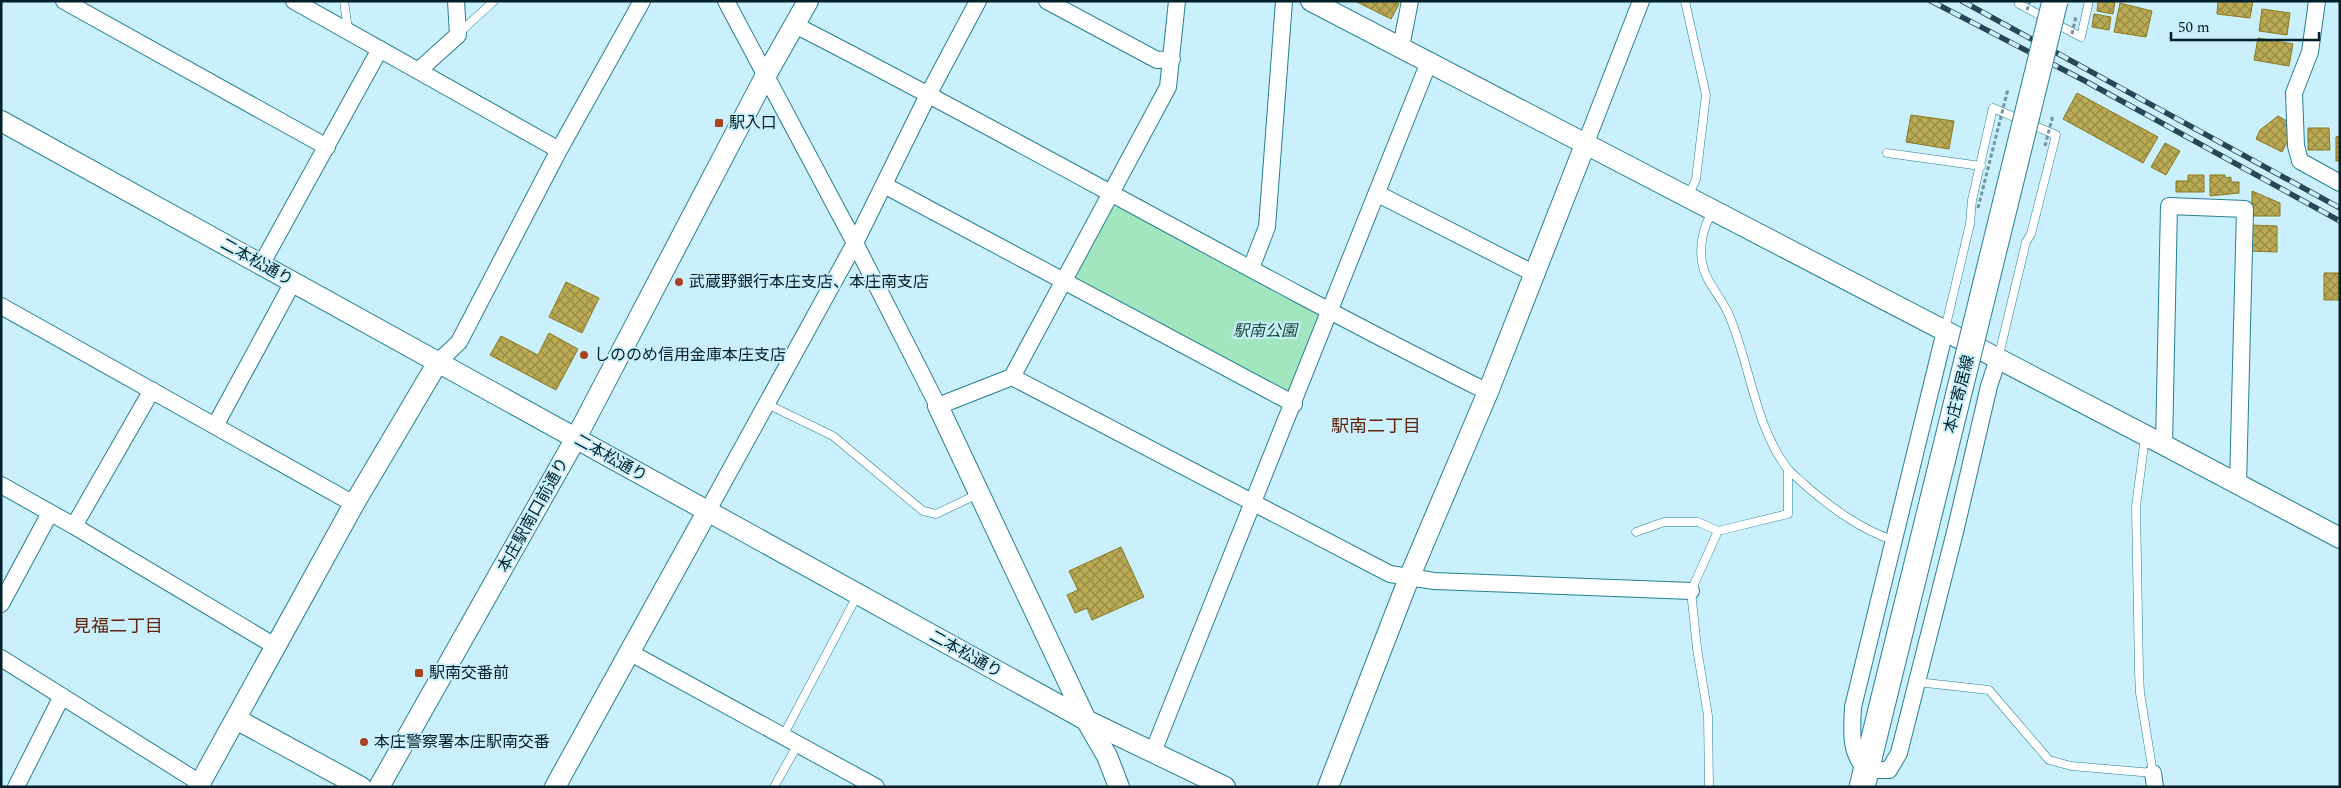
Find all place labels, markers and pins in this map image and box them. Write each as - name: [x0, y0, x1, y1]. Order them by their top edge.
- place label: 駅入口: [729, 111, 777, 135]
- marker: 駅入口: [713, 117, 725, 129]
- place label: 武蔵野銀行本庄支店、本庄南支店: [689, 270, 929, 294]
- marker: 武蔵野銀行本庄支店、本庄南支店: [673, 276, 685, 288]
- place label: しののめ信用金庫本庄支店: [594, 343, 786, 367]
- marker: しののめ信用金庫本庄支店: [578, 349, 590, 361]
- place label: 駅南交番前: [429, 661, 509, 685]
- marker: 駅南交番前: [413, 667, 425, 679]
- place label: 本庄警察署本庄駅南交番: [374, 730, 550, 754]
- marker: 本庄警察署本庄駅南交番: [358, 736, 370, 748]

